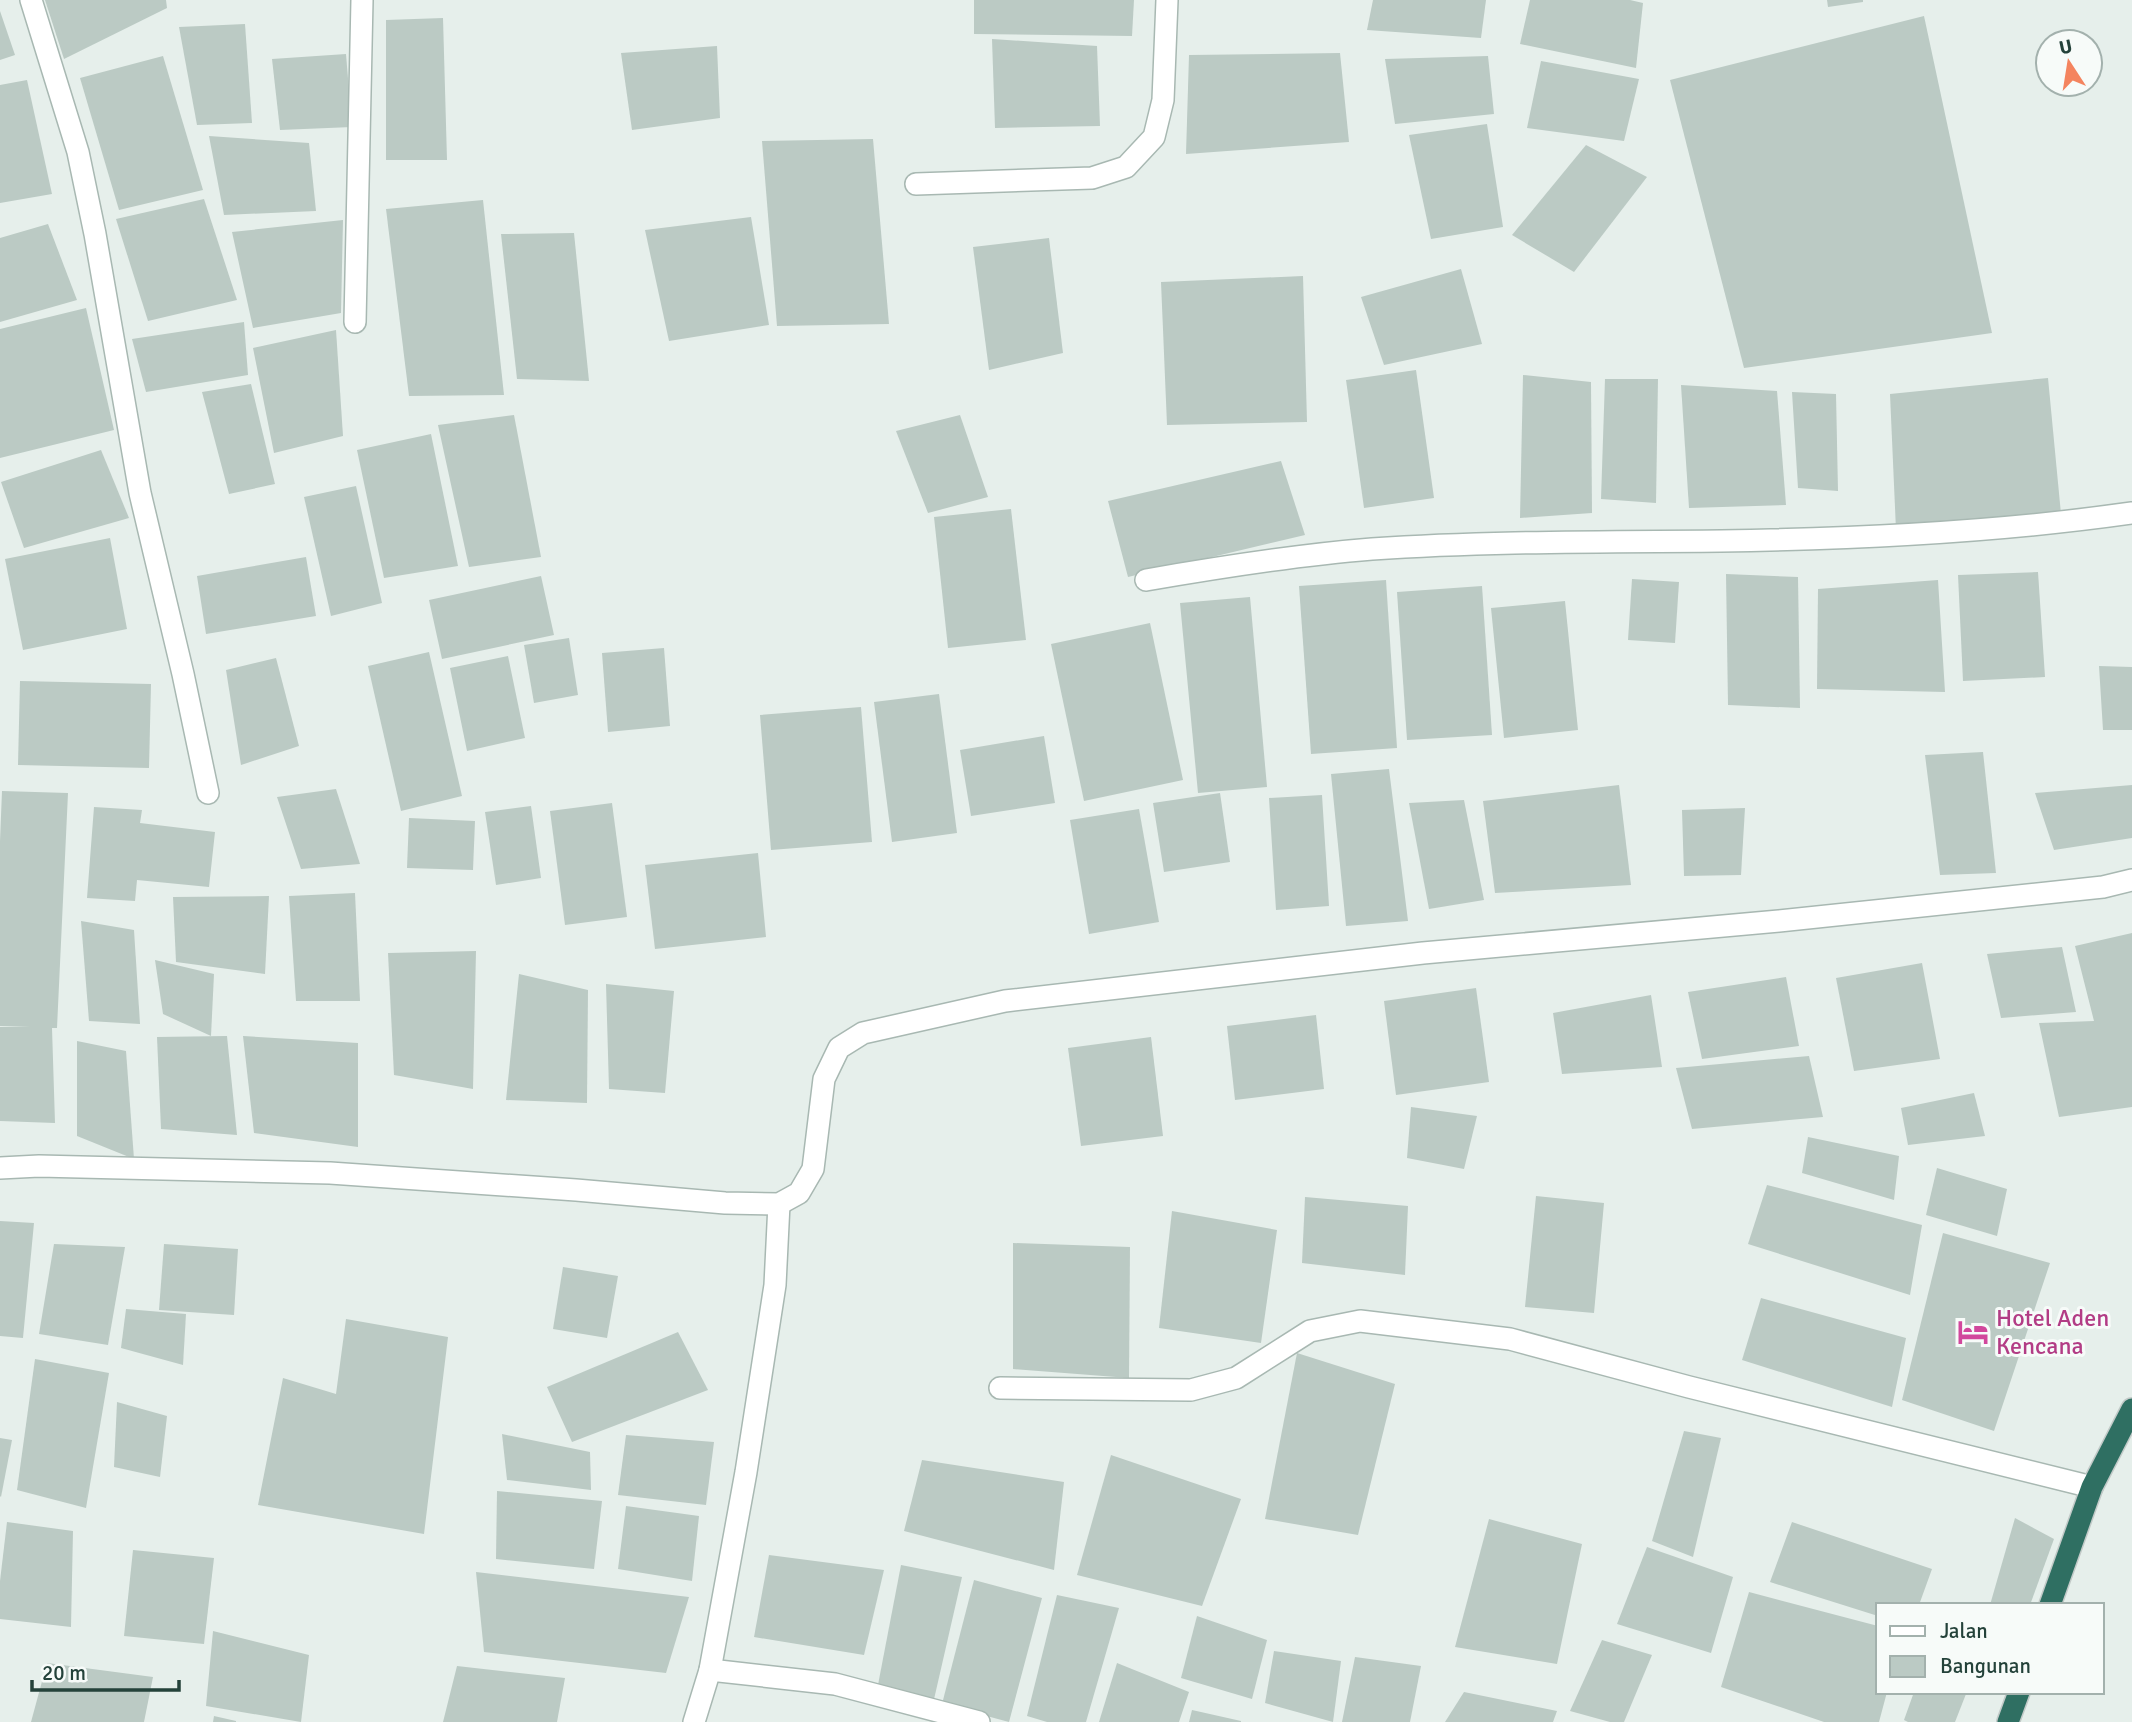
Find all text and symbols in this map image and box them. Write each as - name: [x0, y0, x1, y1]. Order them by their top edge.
- north arrow: [2034, 28, 2104, 98]
- text: U: [2057, 34, 2074, 60]
- place label: Hotel Aden Kencana: [1996, 1303, 2109, 1361]
- hotel icon: Hotel Aden Kencana: [1956, 1315, 1990, 1349]
- legend: [1876, 1603, 2104, 1694]
- text: Jalan: [1940, 1618, 1988, 1644]
- scale bar: [32, 1648, 178, 1692]
- text: Bangunan: [1940, 1653, 2031, 1679]
- text: 20 m: [42, 1660, 86, 1686]

